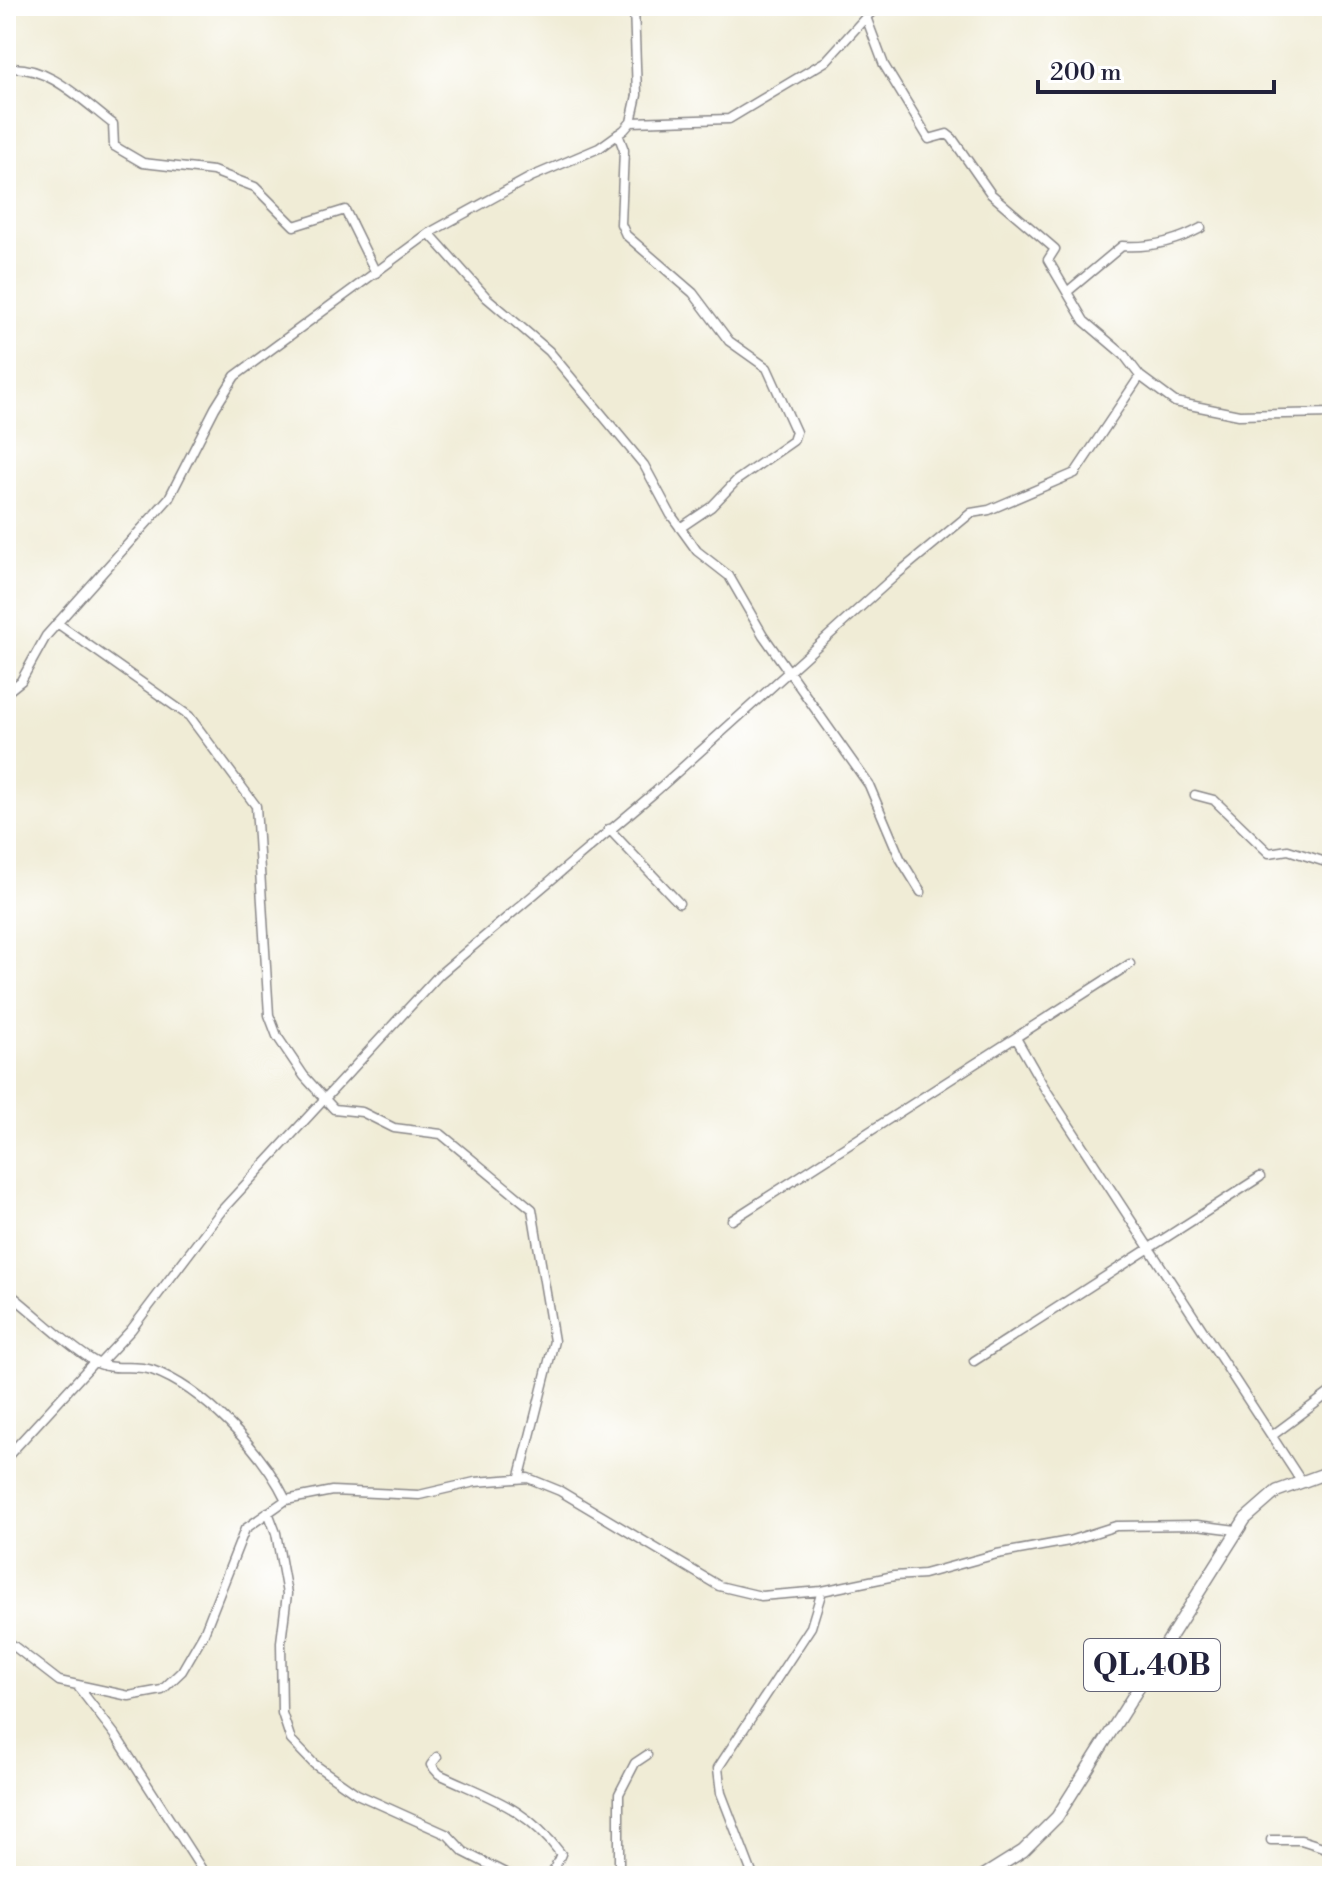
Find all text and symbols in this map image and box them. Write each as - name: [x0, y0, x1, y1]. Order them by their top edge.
- scale bar: [1038, 44, 1274, 94]
- text: 200 m: [1050, 58, 1121, 88]
- road number: QL.40B: [1084, 1639, 1220, 1691]

